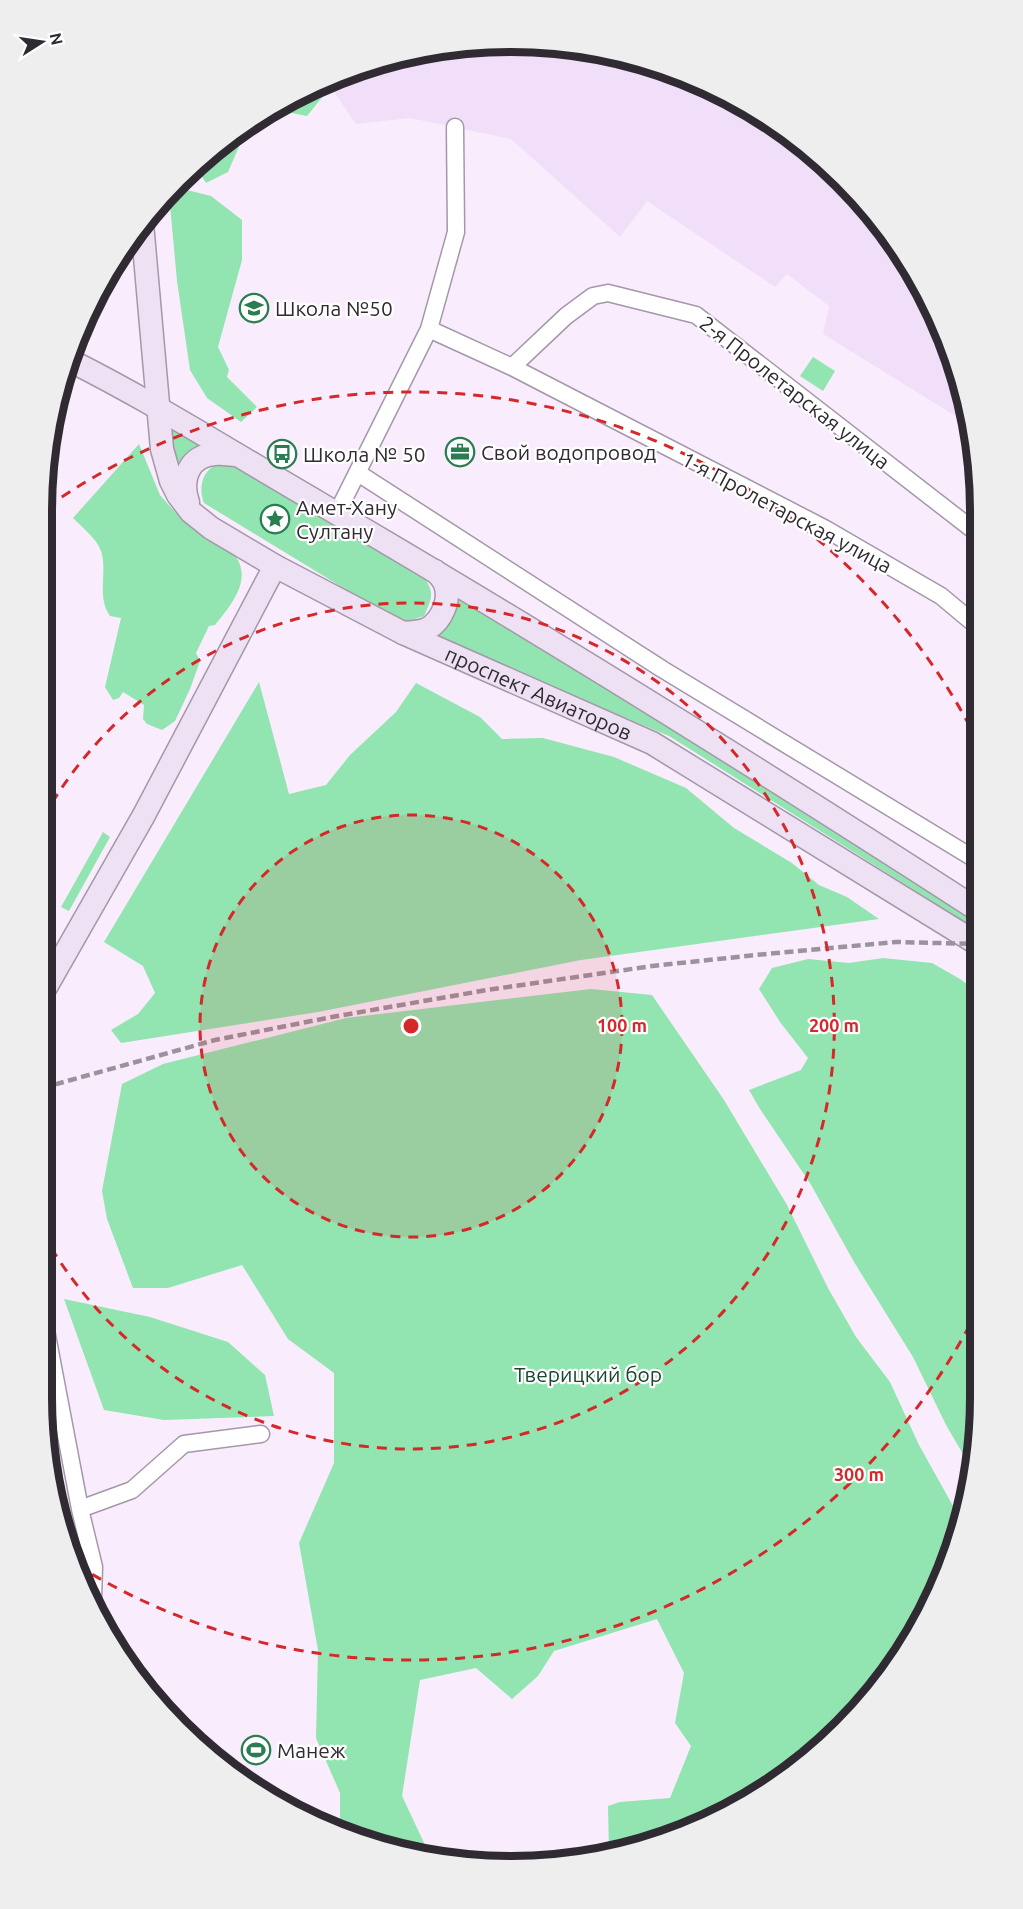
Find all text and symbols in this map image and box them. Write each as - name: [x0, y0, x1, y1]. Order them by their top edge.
- north arrow: [12, 12, 72, 72]
- text: N: [47, 31, 67, 47]
- school or university icon: Школа №50: [238, 292, 270, 324]
- place label: Школа №50: [275, 296, 393, 320]
- street label: 2-я Пролетарская улица: [695, 310, 895, 474]
- office icon: Свой водопровод: [444, 436, 476, 468]
- bus stop icon: Школа № 50: [266, 438, 298, 470]
- place label: Свой водопровод: [481, 440, 656, 464]
- place label: Школа № 50: [303, 442, 426, 466]
- street label: 1-я Пролетарская улица: [678, 446, 896, 578]
- place label: Амет-Хану Султану: [296, 495, 397, 543]
- place icon: Амет-Хану Султану: [259, 503, 291, 535]
- street label: проспект Авиаторов: [442, 641, 636, 745]
- text: 100 m: [597, 1015, 647, 1035]
- text: 200 m: [809, 1015, 859, 1035]
- centre of rings: [401, 1016, 421, 1036]
- park label: Тверицкий бор: [514, 1362, 662, 1386]
- text: 300 m: [834, 1464, 884, 1484]
- sports icon: Манеж: [240, 1734, 272, 1766]
- place label: Манеж: [277, 1738, 346, 1762]

